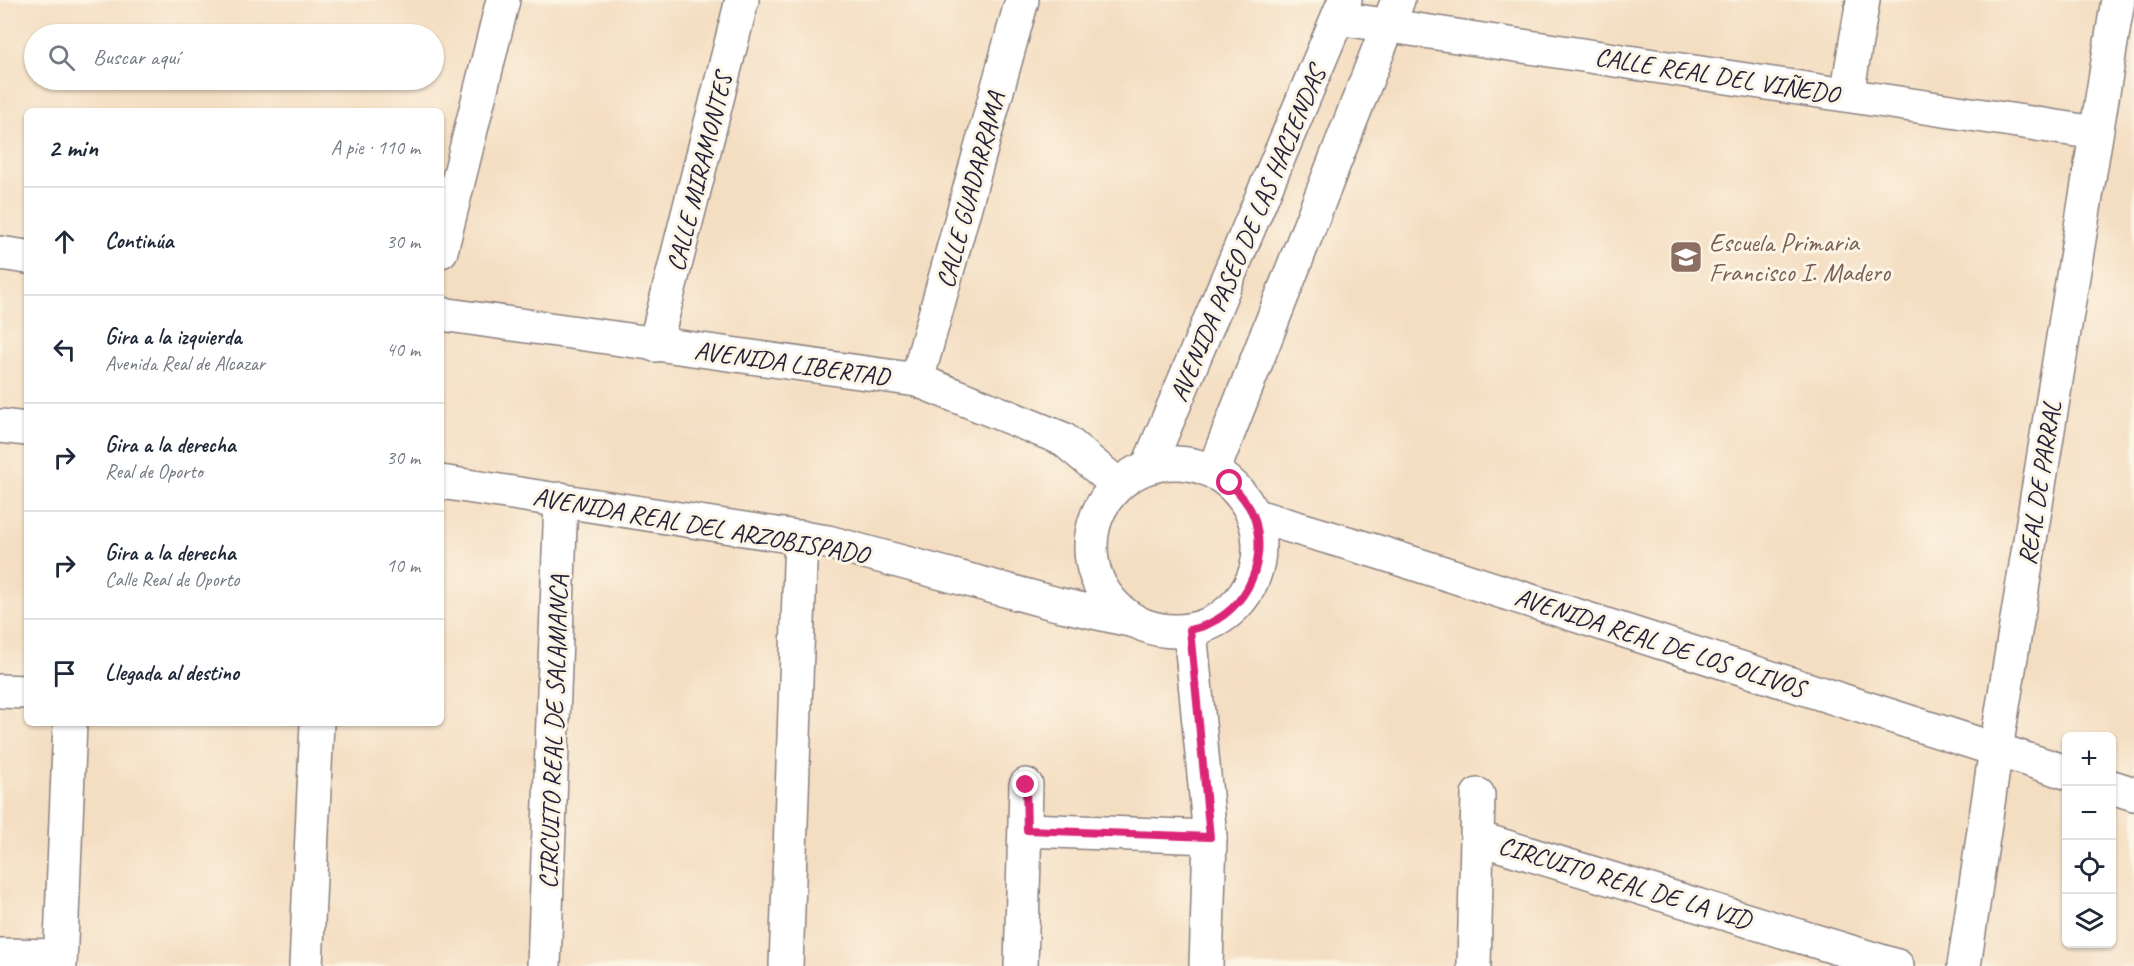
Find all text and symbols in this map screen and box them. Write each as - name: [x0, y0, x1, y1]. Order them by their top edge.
- search box: [24, 24, 444, 90]
- street label: CALLE REAL DEL VIÑEDO: [1593, 40, 1844, 112]
- icon: search: [45, 41, 78, 74]
- text: Buscar aquí: [93, 43, 179, 71]
- street label: AVENIDA PASEO DE LAS HACIENDAS: [1162, 57, 1335, 406]
- street label: CALLE MIRAMONTES: [659, 65, 741, 275]
- street label: CALLE GUADARRAMA: [928, 87, 1013, 292]
- text: 2 min: [48, 131, 98, 164]
- text: A pie · 110 m: [331, 135, 420, 160]
- icon: ahead: [48, 225, 81, 258]
- place label: Escuela Primaria Francisco I. Madero: [1709, 226, 1892, 289]
- text: Continúa: [105, 227, 173, 255]
- text: 30 m: [386, 229, 420, 254]
- school or university icon: Escuela Primaria Francisco I. Madero: [1668, 239, 1704, 275]
- text: Gira a la izquierda: [105, 323, 242, 351]
- icon: left: [48, 333, 81, 366]
- street label: AVENIDA LIBERTAD: [692, 333, 893, 394]
- text: 40 m: [386, 337, 420, 362]
- text: Avenida Real de Alcazar: [105, 351, 265, 376]
- street label: REAL DE PARRAL: [2010, 398, 2069, 567]
- text: Gira a la derecha: [105, 431, 236, 459]
- icon: right: [48, 441, 81, 474]
- text: 30 m: [386, 445, 420, 470]
- text: Real de Oporto: [105, 459, 203, 484]
- route start: [1216, 469, 1242, 495]
- street label: AVENIDA REAL DEL ARZOBISPADO: [531, 480, 874, 572]
- text: Gira a la derecha: [105, 539, 236, 567]
- icon: right: [48, 549, 81, 582]
- text: 10 m: [386, 553, 420, 578]
- text: Calle Real de Oporto: [105, 567, 239, 592]
- street label: CIRCUITO REAL DE SALAMANCA: [532, 574, 576, 889]
- street label: AVENIDA REAL DE LOS OLIVOS: [1511, 580, 1812, 706]
- icon: arrive: [48, 657, 81, 690]
- text: Llegada al destino: [105, 659, 239, 687]
- map controls: [2062, 732, 2116, 948]
- button: +: [2062, 732, 2116, 786]
- route end: [1012, 771, 1038, 797]
- button: −: [2062, 786, 2116, 840]
- street label: CIRCUITO REAL DE LA VID: [1495, 828, 1757, 937]
- button: locate: [2062, 840, 2116, 894]
- button: layers: [2062, 894, 2116, 948]

